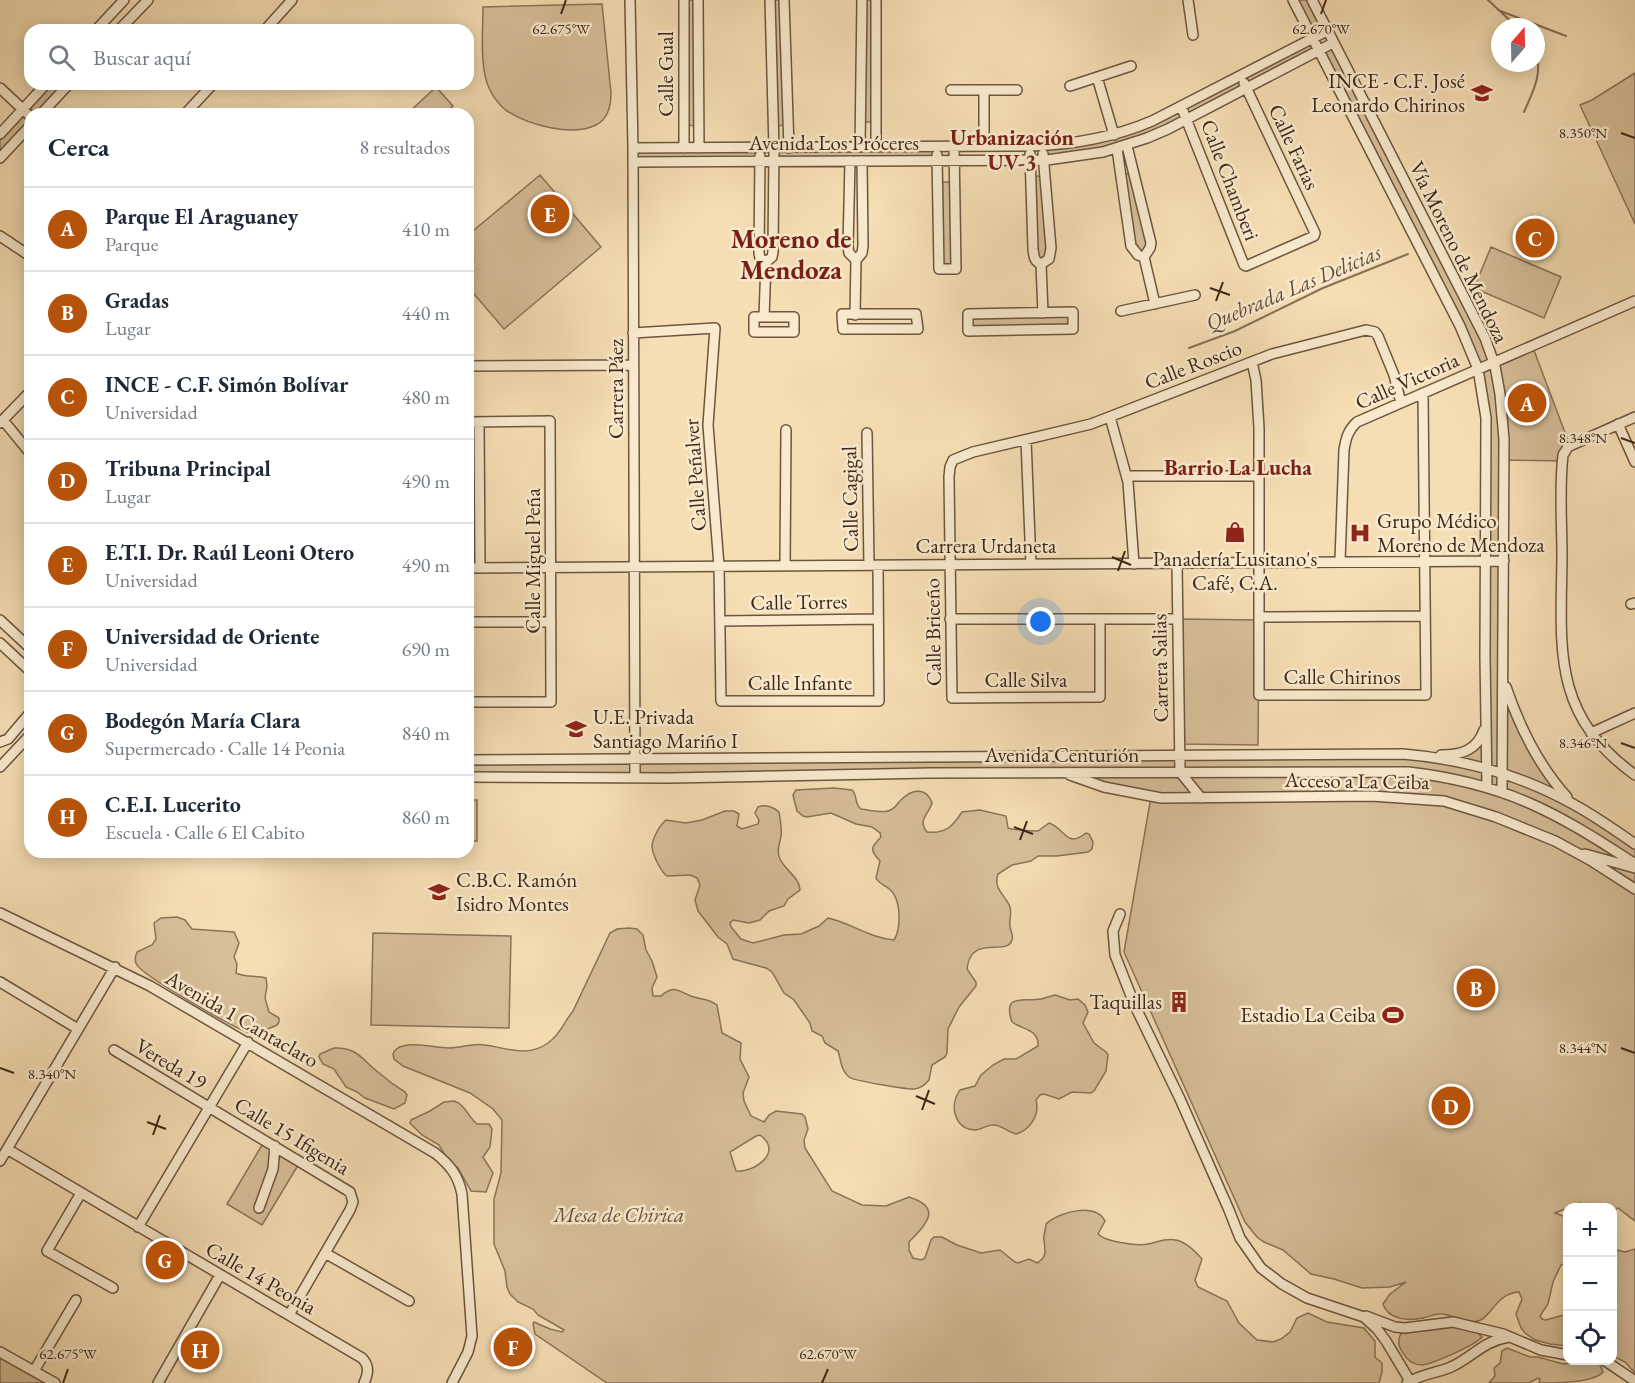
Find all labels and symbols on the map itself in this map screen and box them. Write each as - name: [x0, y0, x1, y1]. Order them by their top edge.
- north arrow: [1491, 18, 1545, 72]
- text: 62.675°W: [532, 19, 590, 38]
- text: 62.670°W: [1292, 19, 1350, 38]
- street label: Calle Gual: [652, 31, 679, 117]
- place label: INCE - C.F. José Leonardo Chirinos: [1311, 67, 1465, 118]
- school or university icon: INCE - C.F. José Leonardo Chirinos: [1470, 81, 1494, 105]
- street label: Calle Farias: [1263, 100, 1326, 194]
- street label: Calle Chamberi: [1195, 116, 1266, 244]
- district label: Urbanización UV-3: [950, 123, 1075, 177]
- text: 8.350°N: [1559, 123, 1607, 142]
- street label: Avenida Los Próceres: [748, 129, 919, 156]
- street label: Vía Moreno de Mendoza: [1404, 156, 1515, 348]
- pin: E: [530, 192, 570, 236]
- pin: C: [1516, 216, 1555, 260]
- district label: Moreno de Mendoza: [731, 221, 851, 287]
- water label: Quebrada Las Delicias: [1201, 237, 1386, 338]
- street label: Calle Roscio: [1140, 334, 1245, 395]
- street label: Carrera Páez: [602, 339, 629, 439]
- street label: Calle Victoria: [1351, 345, 1463, 415]
- pin: A: [1508, 380, 1546, 426]
- street label: Calle Peñalver: [677, 418, 712, 532]
- text: 8.348°N: [1559, 428, 1607, 447]
- street label: Calle Cagigal: [835, 446, 864, 552]
- district label: Barrio La Lucha: [1164, 453, 1312, 482]
- street label: Calle Miguel Peña: [519, 488, 546, 634]
- place label: Grupo Médico Moreno de Mendoza: [1377, 507, 1545, 558]
- shop icon: Panadería Lusitano's Café, C.A.: [1223, 520, 1247, 544]
- hospital icon: Grupo Médico Moreno de Mendoza: [1348, 521, 1372, 545]
- street label: Carrera Urdaneta: [916, 532, 1057, 559]
- place label: Panadería Lusitano's Café, C.A.: [1153, 545, 1318, 596]
- street label: Calle Briceño: [918, 578, 947, 686]
- street label: Calle Torres: [750, 587, 848, 616]
- your location: [1026, 607, 1055, 636]
- street label: Carrera Salias: [1145, 613, 1174, 723]
- street label: Calle Chirinos: [1283, 663, 1401, 690]
- street label: Calle Silva: [985, 666, 1068, 693]
- street label: Calle Infante: [748, 669, 852, 696]
- place label: U.E. Privada Santiago Mariño I: [593, 703, 738, 754]
- school or university icon: U.E. Privada Santiago Mariño I: [564, 717, 588, 741]
- text: 8.346°N: [1559, 733, 1607, 752]
- street label: Avenida Centurión: [984, 741, 1139, 768]
- street label: Acceso a La Ceiba: [1283, 766, 1430, 795]
- place label: C.B.C. Ramón Isidro Montes: [456, 866, 577, 917]
- school or university icon: C.B.C. Ramón Isidro Montes: [427, 880, 451, 904]
- street label: Avenida 1 Cantaclaro: [160, 963, 324, 1073]
- pin: B: [1456, 966, 1496, 1010]
- place label: Taquillas: [1089, 988, 1162, 1015]
- building icon: Taquillas: [1167, 990, 1191, 1014]
- place label: Estadio La Ceiba: [1240, 1001, 1377, 1028]
- sports icon: Estadio La Ceiba: [1381, 1003, 1405, 1027]
- street label: Vereda 19: [131, 1032, 212, 1095]
- text: 8.344°N: [1559, 1038, 1607, 1057]
- text: 8.340°N: [28, 1064, 76, 1083]
- pin: D: [1432, 1084, 1470, 1128]
- street label: Calle 15 Ifigenia: [230, 1091, 355, 1181]
- park label: Mesa de Chirica: [552, 1201, 684, 1228]
- street label: Calle 14 Peonia: [201, 1235, 322, 1320]
- pin: G: [146, 1238, 184, 1282]
- pin: F: [494, 1324, 532, 1370]
- pin: H: [180, 1328, 220, 1372]
- text: 62.675°W: [39, 1344, 97, 1363]
- text: 62.670°W: [799, 1344, 857, 1363]

